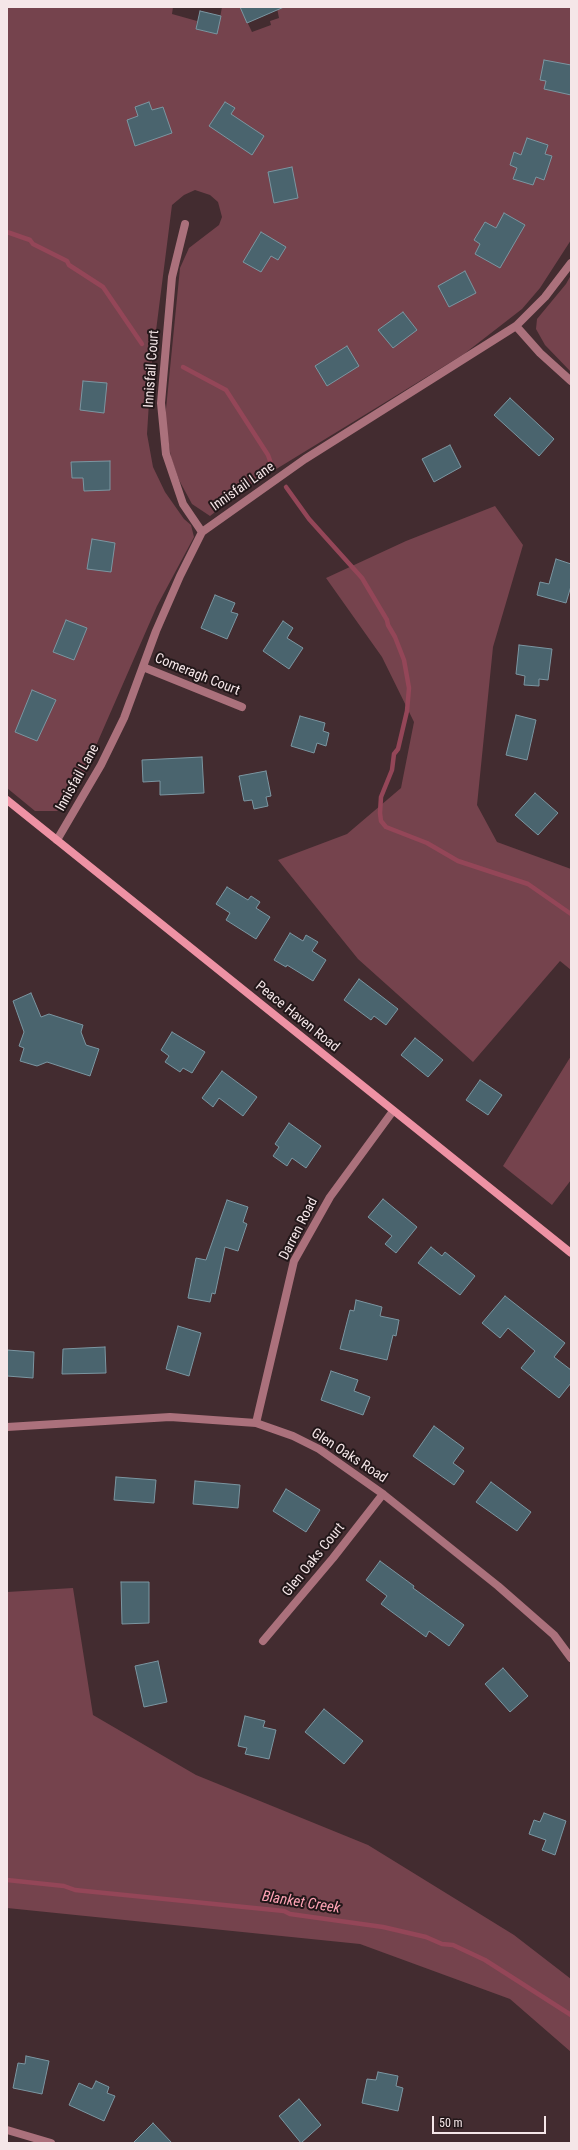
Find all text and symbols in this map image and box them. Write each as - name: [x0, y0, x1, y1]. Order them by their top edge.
- street label: Innisfail Court: [141, 330, 163, 408]
- street label: Innisfail Lane: [208, 459, 278, 515]
- street label: Comeragh Court: [152, 650, 242, 700]
- street label: Innisfail Lane: [53, 742, 103, 814]
- street label: Peace Haven Road: [252, 978, 342, 1056]
- street label: Darren Road: [276, 1195, 322, 1263]
- street label: Glen Oaks Road: [308, 1425, 390, 1487]
- street label: Glen Oaks Court: [279, 1520, 349, 1600]
- water label: Blanket Creek: [261, 1888, 341, 1918]
- scale bar: [434, 2108, 548, 2134]
- text: 50 m: [439, 2116, 463, 2130]

